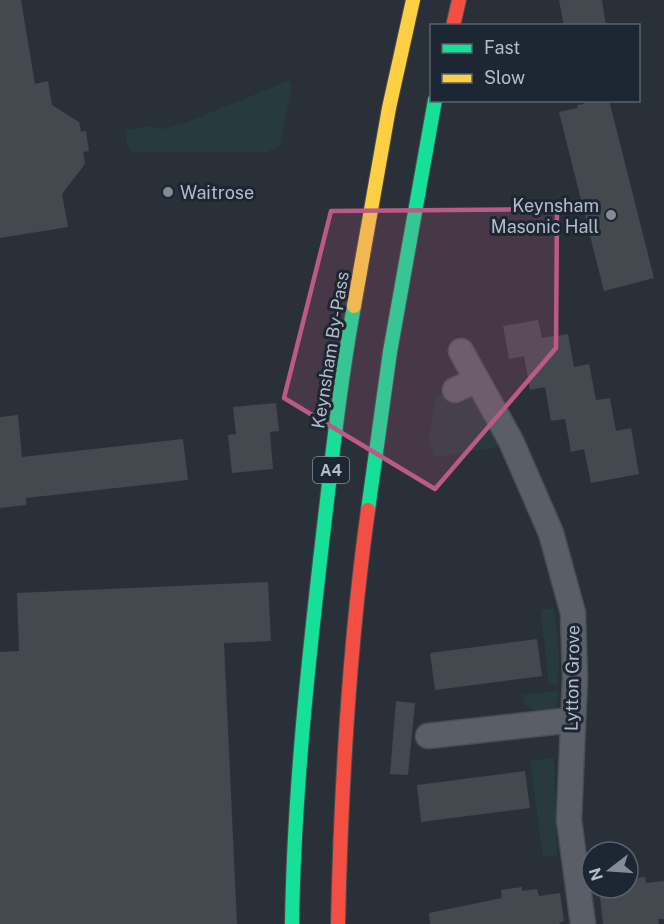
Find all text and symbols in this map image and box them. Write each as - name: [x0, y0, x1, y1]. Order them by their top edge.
- legend: [430, 24, 640, 102]
- text: Fast: [484, 37, 520, 58]
- text: Slow: [484, 67, 525, 88]
- place label: Waitrose: [180, 182, 254, 203]
- marker: Waitrose: [161, 185, 175, 199]
- place label: Keynsham Masonic Hall: [491, 195, 599, 237]
- marker: Keynsham Masonic Hall: [604, 208, 618, 222]
- street label: Keynsham By-Pass: [307, 270, 353, 430]
- road number: A4: [313, 457, 349, 483]
- street label: Lytton Grove: [561, 625, 583, 731]
- north arrow: [580, 840, 640, 900]
- text: N: [585, 865, 607, 883]

